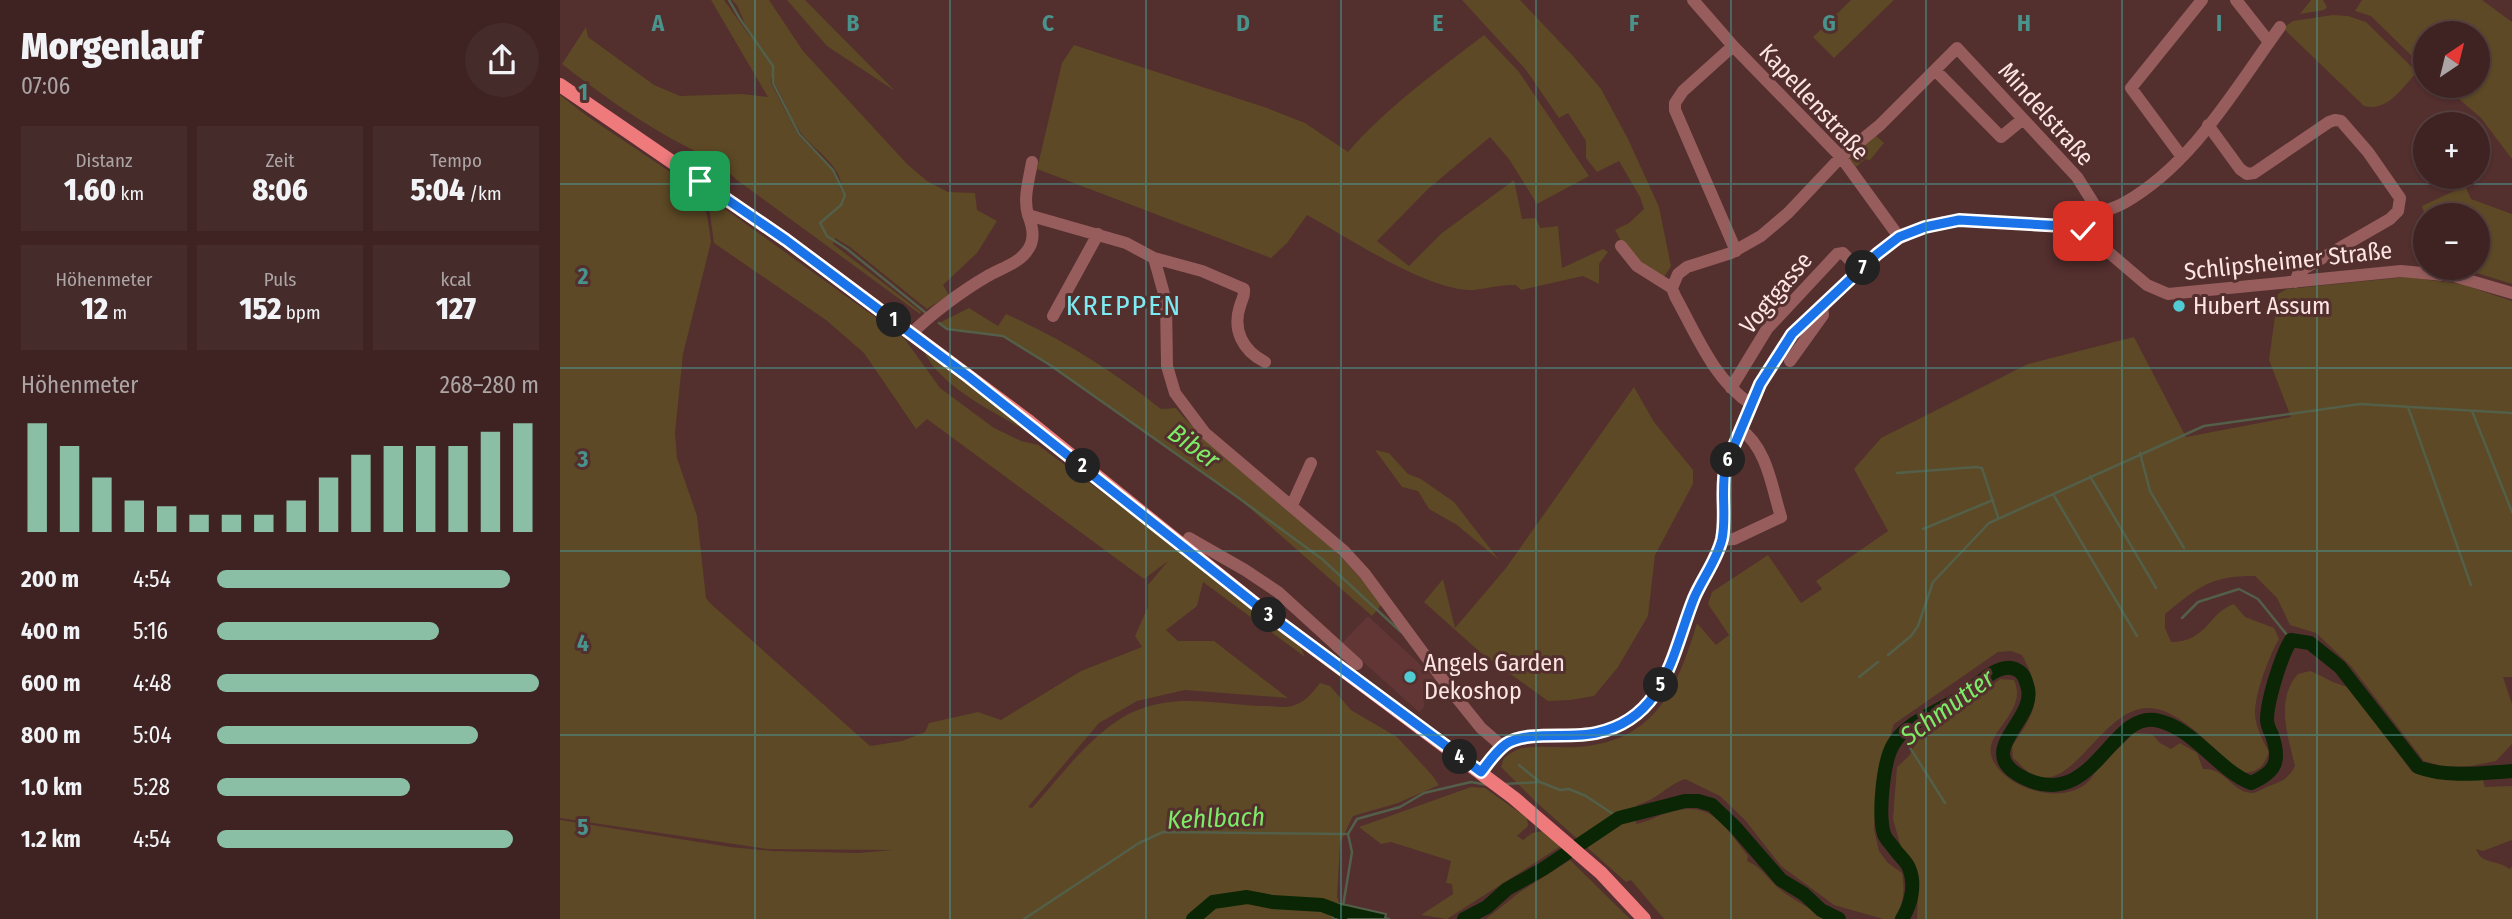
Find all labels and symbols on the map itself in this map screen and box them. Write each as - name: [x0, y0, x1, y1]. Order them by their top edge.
- text: A: [651, 9, 665, 37]
- text: B: [847, 9, 860, 37]
- text: C: [1042, 9, 1054, 37]
- text: D: [1236, 9, 1250, 37]
- text: E: [1433, 9, 1444, 37]
- text: F: [1629, 9, 1639, 37]
- text: G: [1822, 9, 1836, 37]
- text: H: [2017, 9, 2031, 37]
- text: I: [2216, 9, 2222, 37]
- north arrow: [2413, 21, 2490, 98]
- street label: Kapellenstraße: [1753, 38, 1875, 166]
- street label: Mindelstraße: [1992, 57, 2100, 171]
- text: 1: [578, 78, 588, 106]
- pin: [670, 151, 730, 211]
- pin: [2053, 201, 2113, 261]
- street label: Schlipsheimer Straße: [2183, 236, 2393, 286]
- street label: Vogtgasse: [1734, 247, 1818, 339]
- pin: 7: [1846, 250, 1880, 286]
- text: 2: [577, 262, 589, 290]
- district label: KREPPEN: [1066, 289, 1182, 322]
- place label: Hubert Assum: [2193, 292, 2330, 320]
- marker: Hubert Assum: [2171, 298, 2187, 314]
- pin: 1: [876, 302, 912, 338]
- water label: Biber: [1162, 417, 1226, 476]
- pin: 6: [1710, 442, 1746, 477]
- text: 3: [577, 445, 589, 473]
- pin: 2: [1065, 448, 1100, 484]
- pin: 3: [1252, 598, 1286, 632]
- text: 4: [577, 629, 589, 657]
- place label: Angels Garden Dekoshop: [1424, 649, 1565, 705]
- water label: Schmutter: [1893, 662, 2001, 752]
- pin: 5: [1644, 668, 1678, 702]
- marker: Angels Garden Dekoshop: [1402, 669, 1418, 685]
- pin: 4: [1443, 740, 1478, 774]
- water label: Kehlbach: [1166, 801, 1266, 836]
- text: 5: [577, 813, 589, 841]

